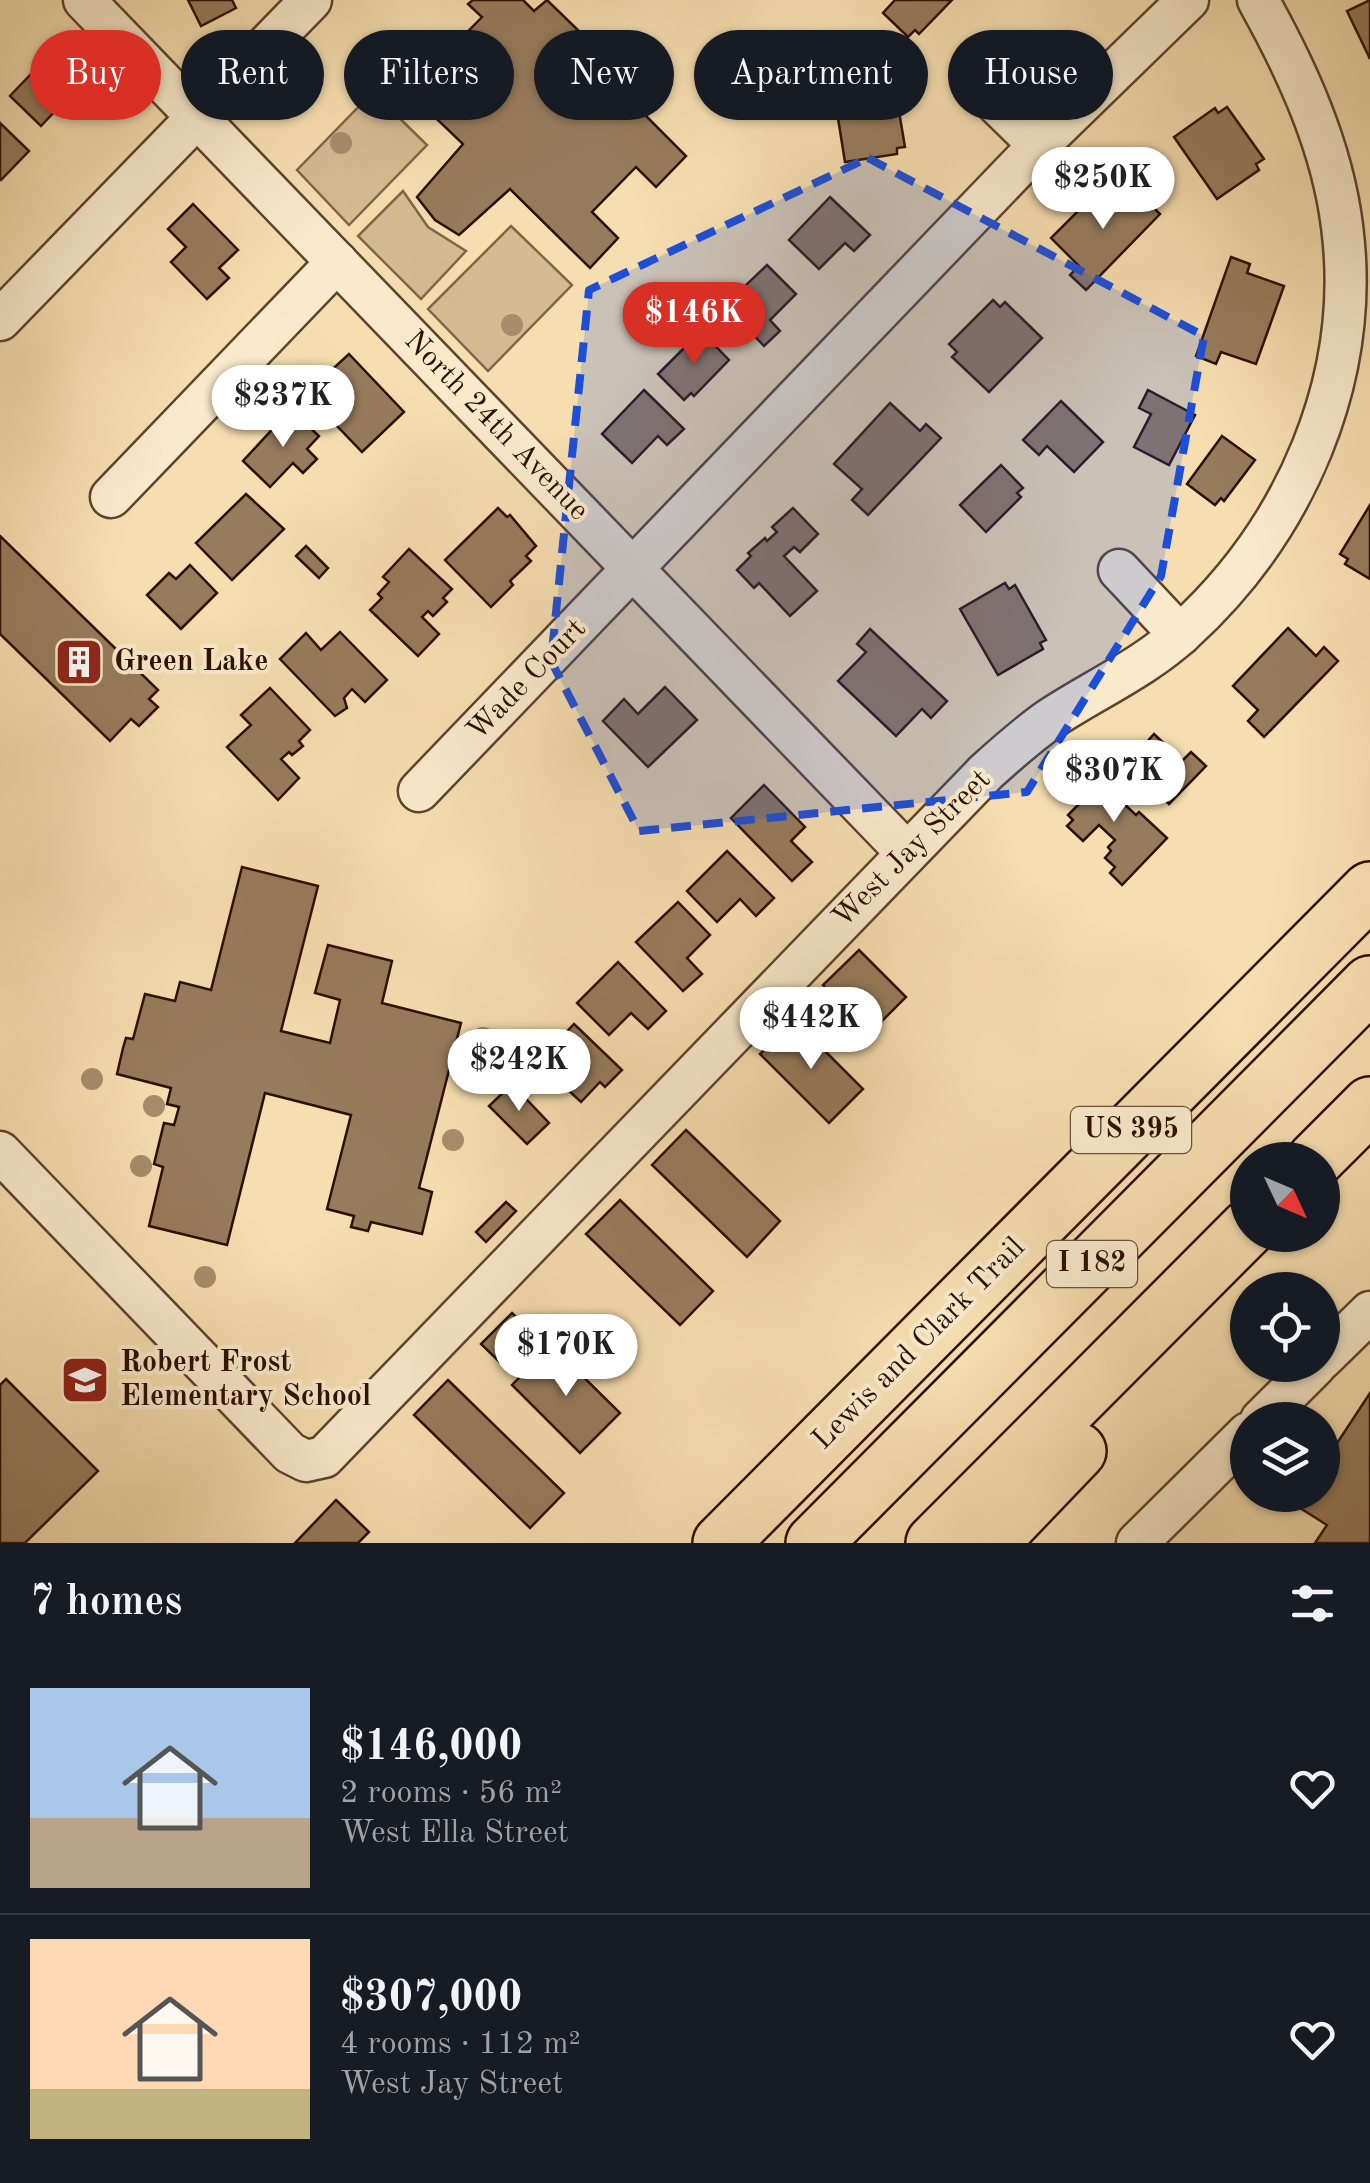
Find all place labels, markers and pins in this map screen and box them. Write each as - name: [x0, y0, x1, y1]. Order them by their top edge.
- pin: $250K: [1033, 147, 1173, 232]
- pin: $146K: [624, 282, 764, 367]
- pin: $237K: [213, 365, 353, 450]
- building icon: Green Lake: [53, 636, 105, 688]
- place label: Green Lake: [114, 647, 268, 677]
- pin: $307K: [1044, 740, 1184, 825]
- pin: $442K: [741, 987, 881, 1072]
- pin: $242K: [449, 1029, 589, 1114]
- pin: $170K: [496, 1314, 636, 1399]
- place label: Robert Frost Elementary School: [120, 1348, 371, 1412]
- school or university icon: Robert Frost Elementary School: [59, 1354, 111, 1406]

